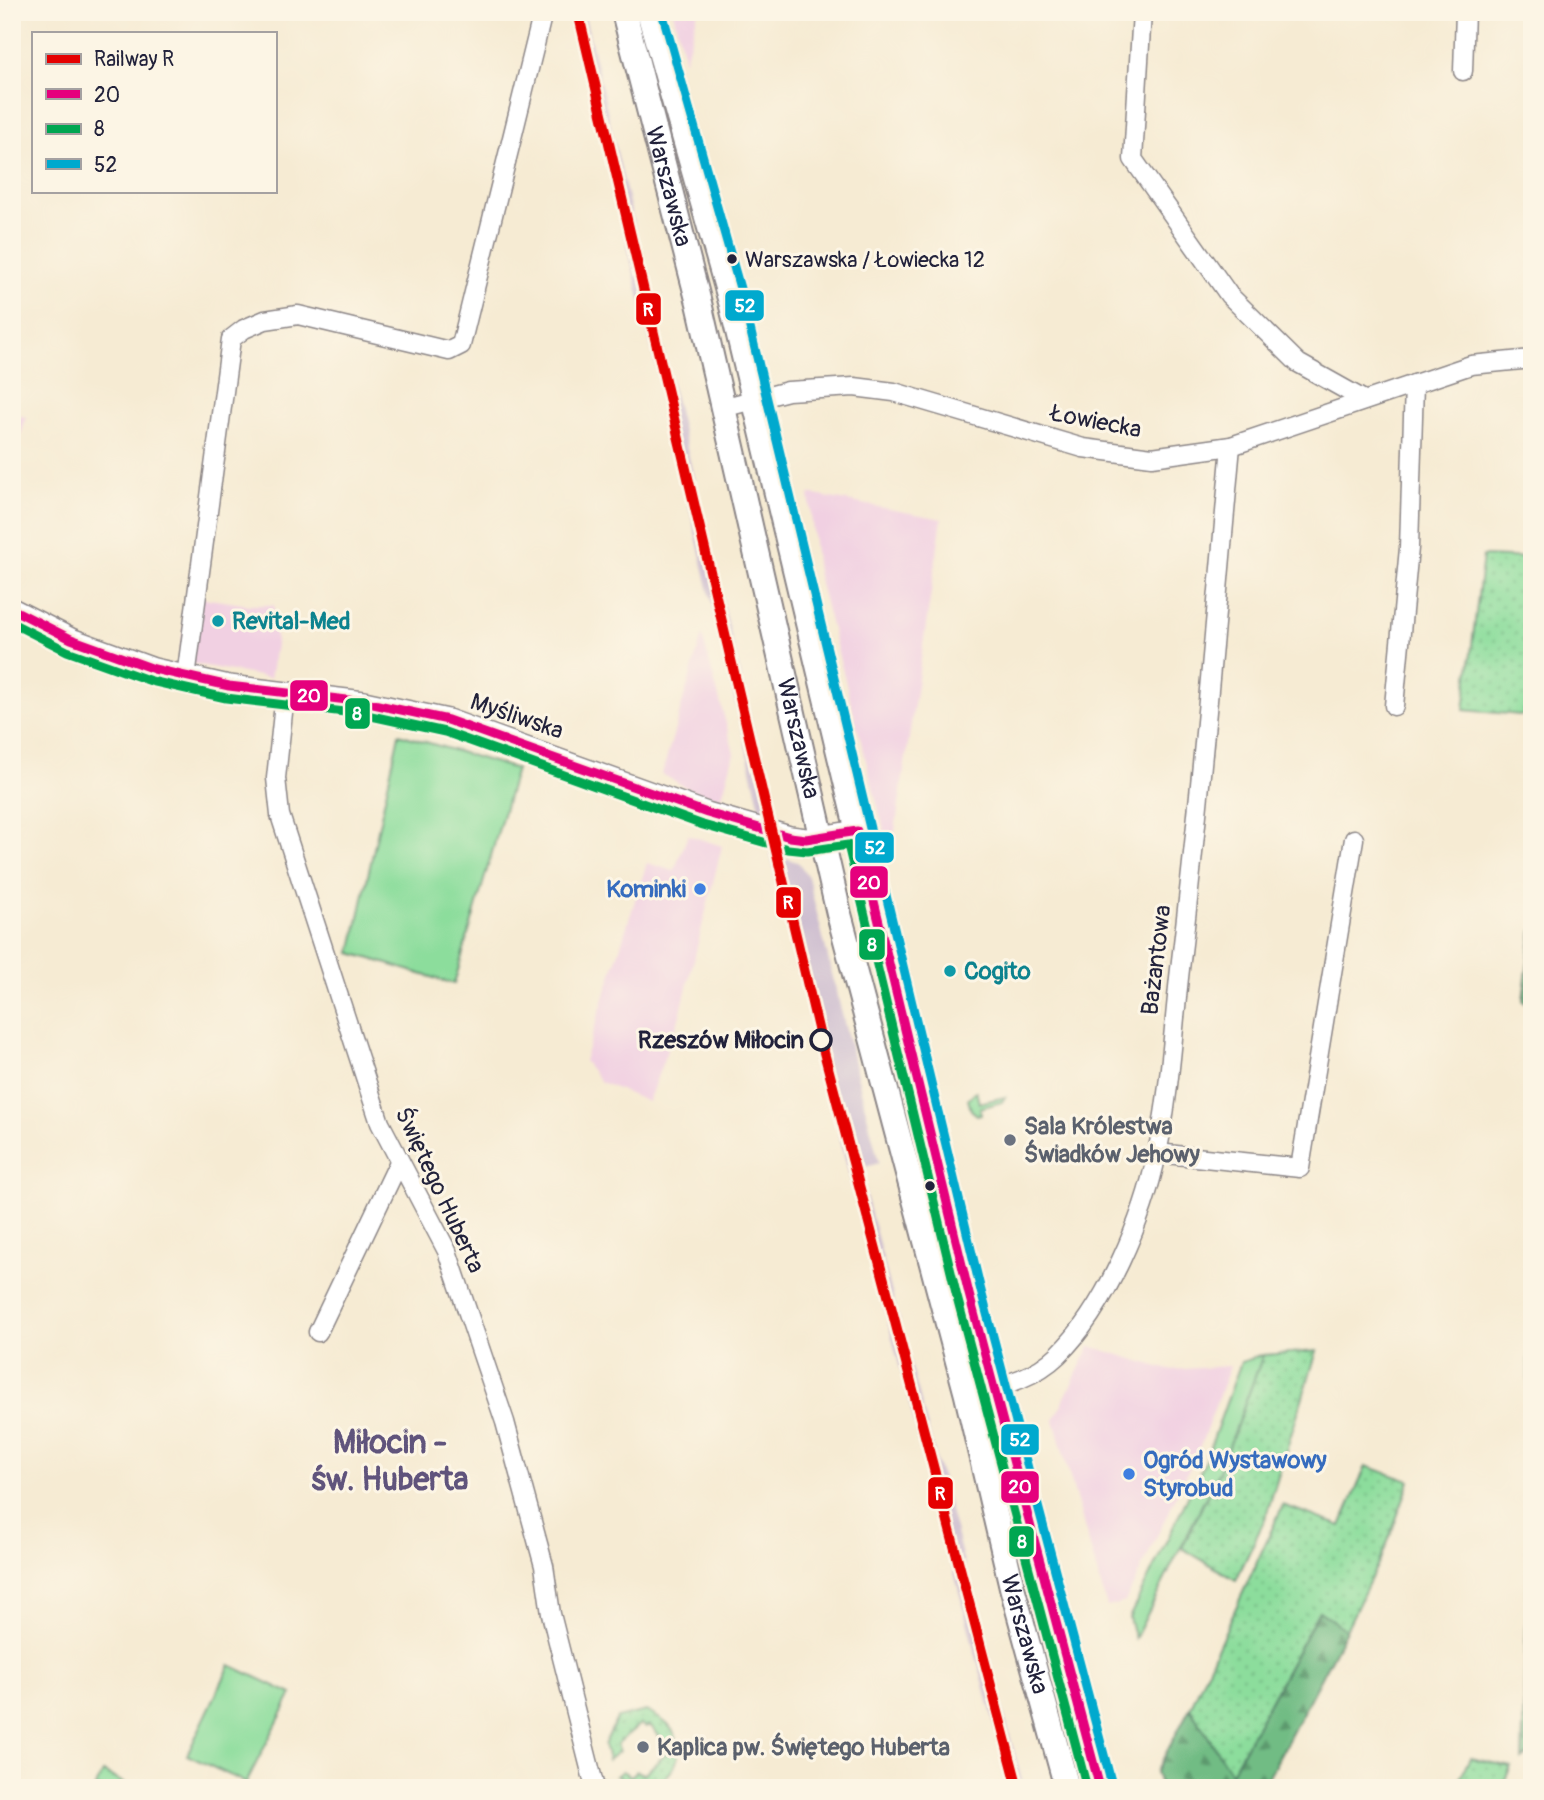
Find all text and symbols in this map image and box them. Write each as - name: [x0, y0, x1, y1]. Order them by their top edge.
- legend: [32, 32, 276, 192]
- text: Railway R: [94, 46, 174, 73]
- text: 20: [94, 82, 120, 109]
- text: 8: [94, 116, 105, 143]
- street label: Warszawska: [639, 123, 698, 250]
- text: 52: [94, 152, 117, 179]
- place label: Warszawska / Łowiecka 12: [745, 246, 985, 274]
- marker: Warszawska / Łowiecka 12: [725, 252, 739, 266]
- line badge: 52: [724, 289, 765, 322]
- line badge: R: [635, 292, 662, 326]
- text: 52: [735, 294, 756, 318]
- text: R: [642, 298, 654, 322]
- street label: Łowiecka: [1046, 398, 1144, 445]
- place label: Revital-Med: [232, 607, 350, 636]
- marker: Revital-Med: [210, 613, 226, 629]
- street label: Warszawska: [770, 675, 826, 801]
- line badge: 20: [289, 679, 329, 712]
- text: 20: [297, 684, 321, 708]
- street label: Myśliwska: [467, 687, 567, 746]
- line badge: 8: [344, 697, 371, 730]
- text: 8: [352, 702, 362, 726]
- line badge: 52: [854, 831, 895, 864]
- text: 52: [865, 836, 886, 860]
- line badge: 20: [849, 865, 889, 899]
- text: 20: [857, 871, 881, 895]
- place label: Kominki: [606, 875, 686, 904]
- marker: Kominki: [692, 881, 708, 897]
- line badge: R: [775, 886, 802, 919]
- text: R: [782, 891, 794, 915]
- street label: Bażantowa: [1135, 903, 1178, 1017]
- line badge: 8: [858, 928, 886, 961]
- text: 8: [867, 933, 877, 957]
- place label: Cogito: [964, 957, 1031, 986]
- marker: Cogito: [942, 963, 958, 979]
- place label: Rzeszów Miłocin: [638, 1026, 804, 1055]
- marker: Rzeszów Miłocin: [810, 1029, 832, 1051]
- street label: Świętego Huberta: [388, 1103, 491, 1278]
- place label: Sala Królestwa Świadków Jehowy: [1024, 1112, 1201, 1169]
- marker: Sala Królestwa Świadków Jehowy: [1002, 1132, 1018, 1148]
- unlabelled marker: [923, 1179, 937, 1193]
- district label: Miłocin - św. Huberta: [312, 1423, 469, 1500]
- line badge: 52: [1000, 1423, 1040, 1456]
- text: 52: [1010, 1428, 1031, 1452]
- place label: Ogród Wystawowy Styrobud: [1143, 1446, 1327, 1503]
- marker: Ogród Wystawowy Styrobud: [1121, 1466, 1137, 1482]
- line badge: 20: [1000, 1470, 1040, 1504]
- text: 20: [1008, 1475, 1032, 1499]
- line badge: R: [927, 1476, 954, 1510]
- text: R: [934, 1482, 946, 1506]
- line badge: 8: [1008, 1525, 1035, 1558]
- text: 8: [1017, 1530, 1027, 1554]
- street label: Warszawska: [995, 1571, 1055, 1697]
- place label: Kaplica pw. Świętego Huberta: [657, 1732, 950, 1762]
- marker: Kaplica pw. Świętego Huberta: [635, 1739, 651, 1755]

